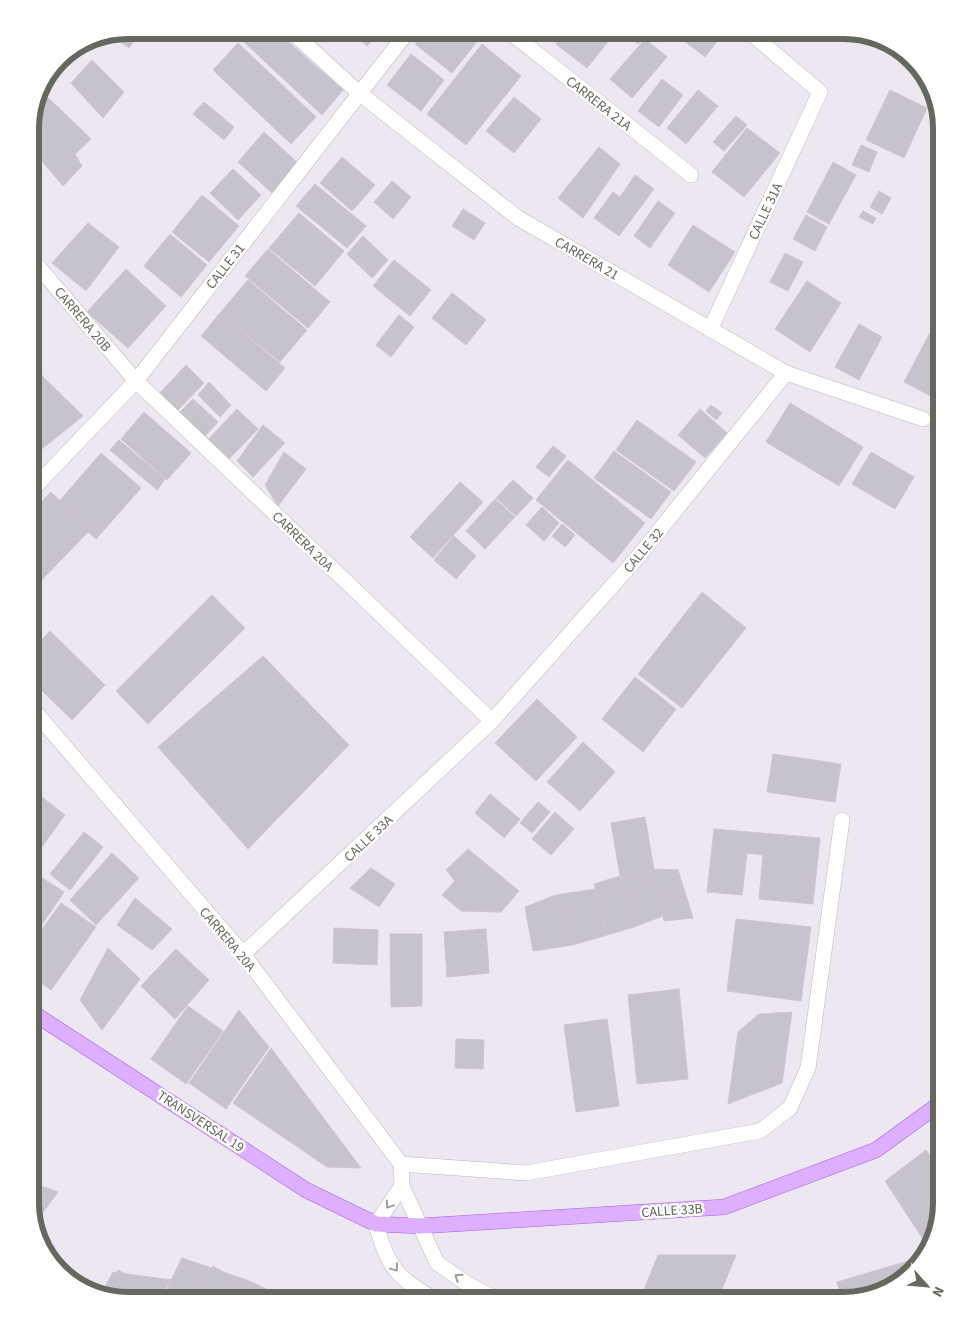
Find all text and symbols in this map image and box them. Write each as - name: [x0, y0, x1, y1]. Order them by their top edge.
- street label: CARRERA 21A: [561, 72, 636, 136]
- street label: CALLE 31A: [744, 179, 788, 243]
- street label: CARRERA 21: [551, 232, 622, 285]
- street label: CALLE 31: [201, 239, 250, 294]
- street label: CARRERA 20B: [49, 283, 115, 356]
- street label: CARRERA 20A: [267, 507, 338, 577]
- street label: CALLE 32: [619, 524, 669, 577]
- street label: CALLE 33A: [340, 810, 398, 867]
- street label: CARRERA 20A: [194, 903, 260, 977]
- street label: TRANSVERSAL 19: [153, 1086, 248, 1158]
- one-way arrow: [386, 1199, 395, 1209]
- street label: CALLE 33B: [641, 1199, 703, 1223]
- north arrow: [902, 1261, 952, 1311]
- one-way arrow: [389, 1262, 397, 1271]
- one-way arrow: [454, 1274, 463, 1283]
- text: N: [927, 1283, 949, 1300]

